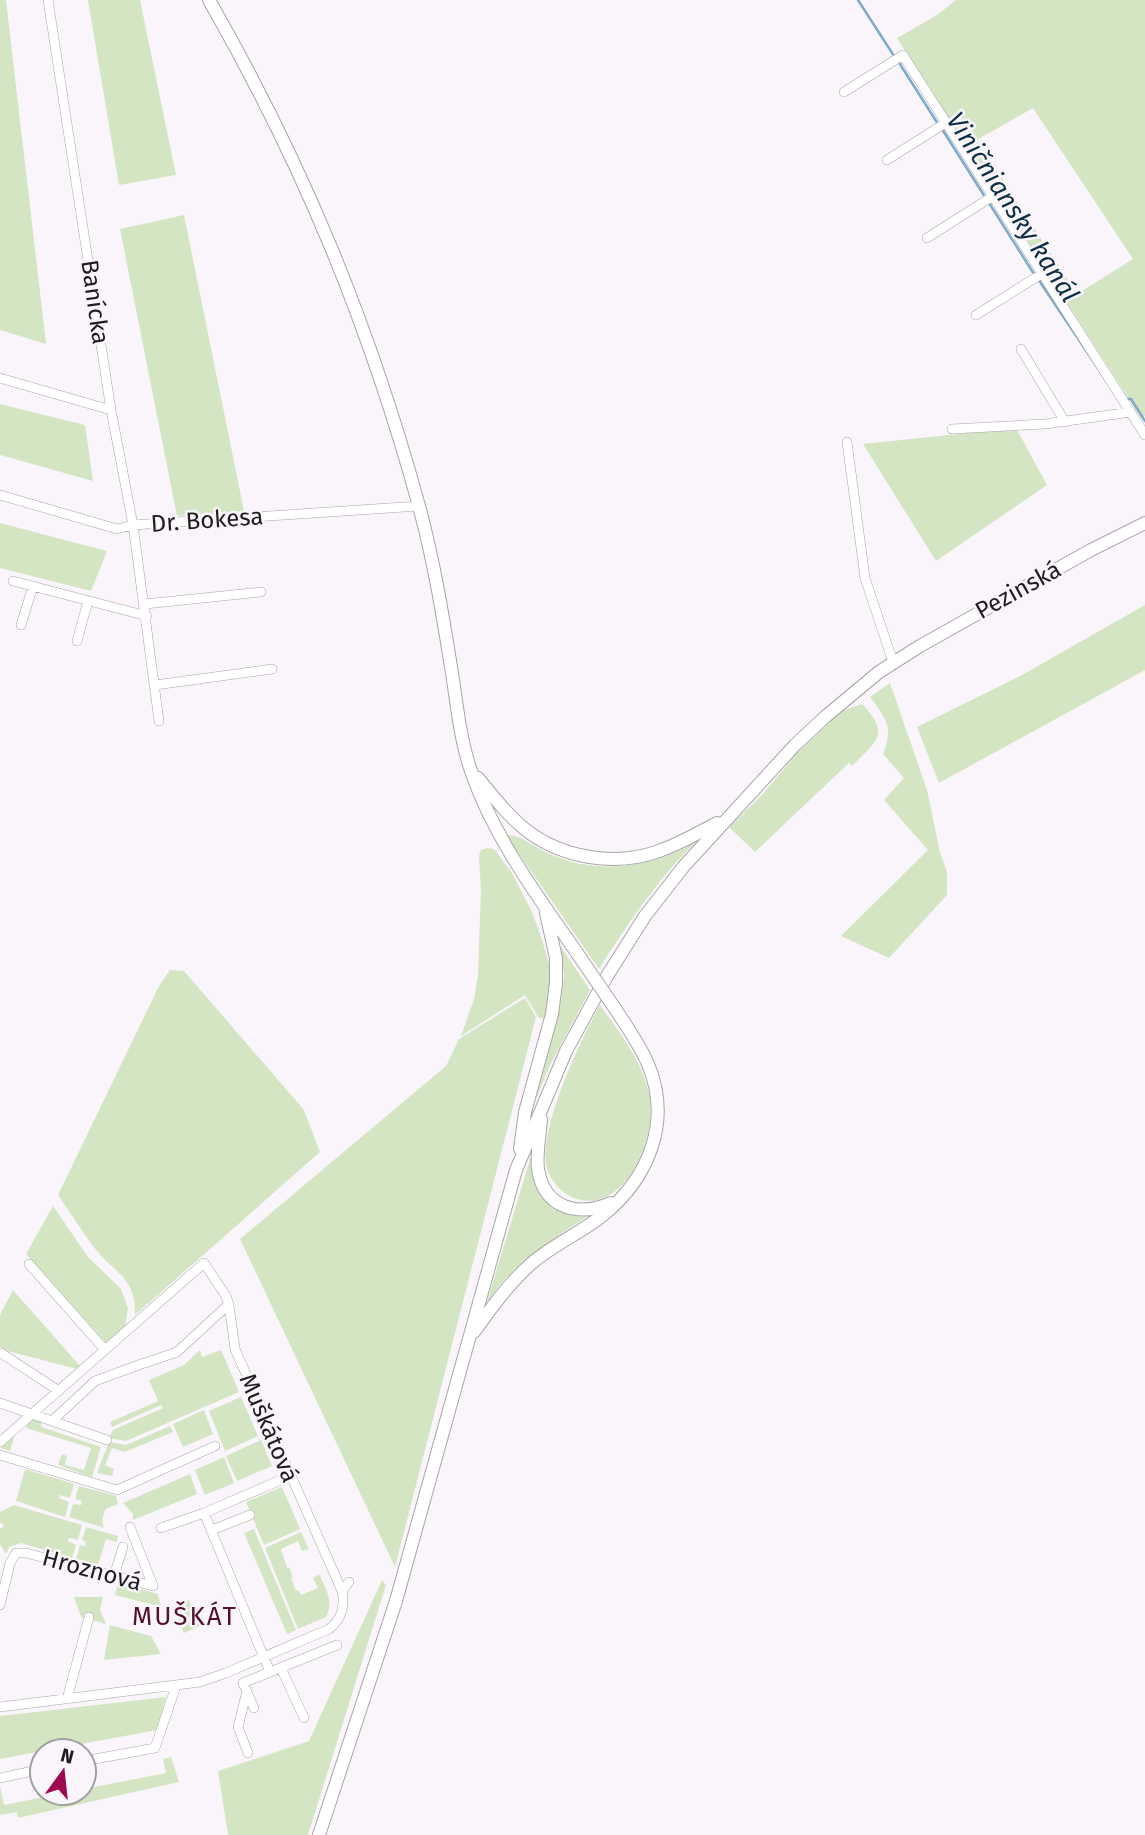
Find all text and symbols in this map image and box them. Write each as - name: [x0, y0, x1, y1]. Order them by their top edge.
- water label: Viničniansky kanál: [940, 106, 1086, 308]
- street label: Banícka: [75, 258, 115, 346]
- street label: Dr. Bokesa: [150, 502, 264, 538]
- street label: Pezinská: [970, 555, 1066, 625]
- street label: Muškátová: [234, 1369, 304, 1487]
- street label: Hroznová: [39, 1543, 145, 1597]
- district label: MUŠKÁT: [132, 1600, 238, 1632]
- north arrow: [28, 1737, 98, 1807]
- text: N: [58, 1743, 76, 1769]

